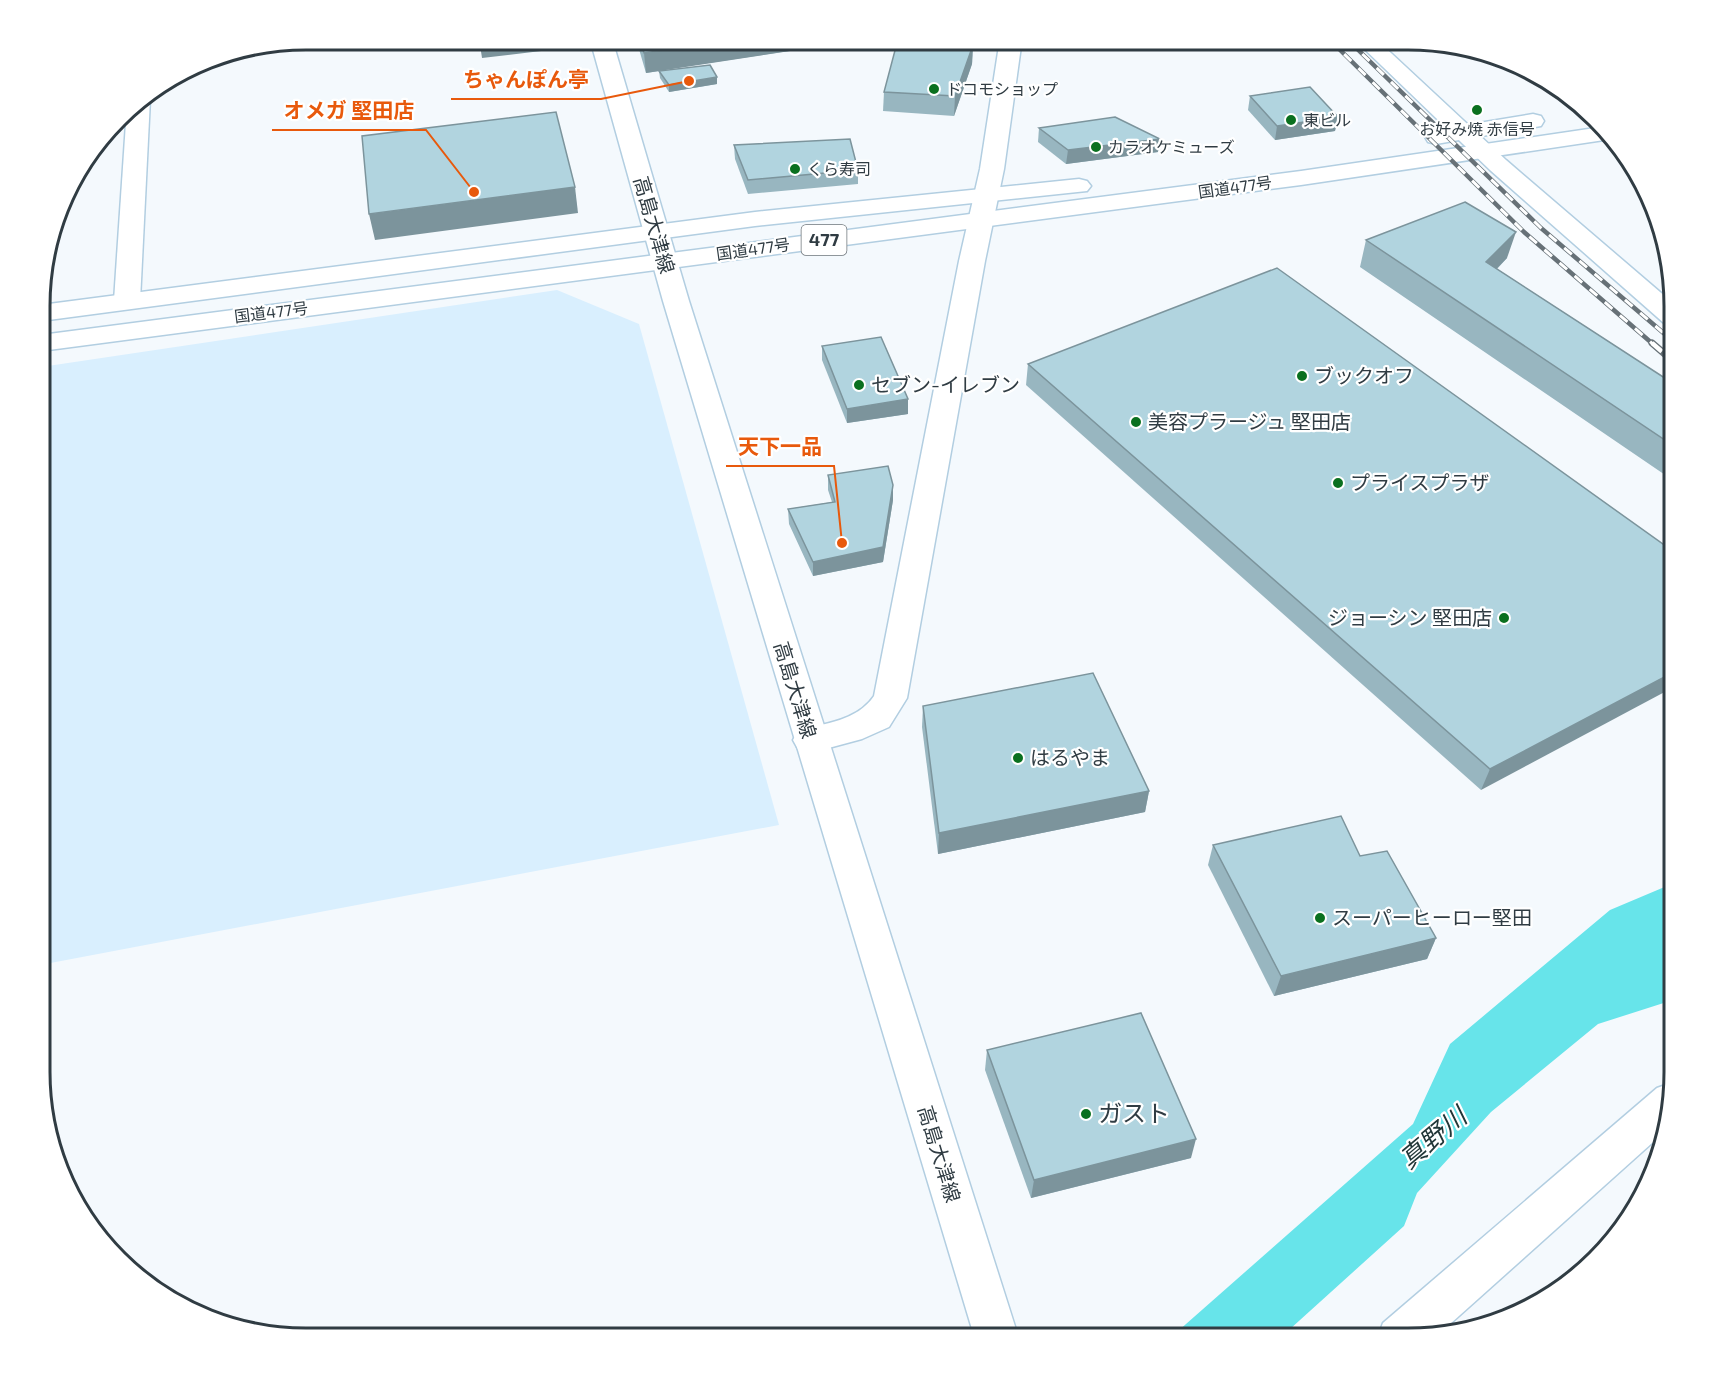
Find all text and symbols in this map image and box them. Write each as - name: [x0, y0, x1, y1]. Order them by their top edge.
- callout: ちゃんぽん亭: [451, 60, 601, 99]
- text: ちゃんぽん亭: [463, 66, 589, 91]
- place label: ドコモショップ: [946, 79, 1058, 98]
- marker: ドコモショップ: [927, 82, 941, 96]
- callout: オメガ 堅田店: [272, 91, 426, 130]
- text: オメガ 堅田店: [284, 97, 414, 122]
- marker: お好み焼 赤信号: [1470, 103, 1484, 117]
- place label: 東ビル: [1303, 110, 1351, 129]
- marker: 東ビル: [1284, 113, 1298, 127]
- place label: お好み焼 赤信号: [1419, 119, 1535, 138]
- place label: カラオケミューズ: [1108, 137, 1235, 156]
- marker: カラオケミューズ: [1089, 140, 1103, 154]
- place label: くら寿司: [807, 159, 871, 178]
- marker: くら寿司: [788, 162, 802, 176]
- street label: 国道477号: [1197, 172, 1273, 201]
- street label: 高島大津線: [630, 173, 680, 276]
- road number: 477: [802, 225, 846, 255]
- street label: 国道477号: [715, 234, 791, 263]
- street label: 国道477号: [233, 298, 309, 325]
- place label: ブックオフ: [1314, 363, 1414, 387]
- marker: ブックオフ: [1295, 369, 1309, 383]
- place label: セブン-イレブン: [871, 372, 1020, 396]
- marker: セブン-イレブン: [852, 378, 866, 392]
- place label: 美容プラージュ 堅田店: [1148, 409, 1351, 433]
- marker: 美容プラージュ 堅田店: [1129, 415, 1143, 429]
- callout: 天下一品: [726, 427, 834, 466]
- text: 天下一品: [738, 433, 822, 458]
- place label: プライスプラザ: [1350, 470, 1489, 494]
- marker: プライスプラザ: [1331, 476, 1345, 490]
- place label: ジョーシン 堅田店: [1328, 605, 1492, 629]
- marker: ジョーシン 堅田店: [1497, 611, 1511, 625]
- street label: 高島大津線: [770, 638, 822, 741]
- place label: はるやま: [1030, 745, 1110, 769]
- marker: はるやま: [1011, 751, 1025, 765]
- place label: スーパーヒーロー堅田: [1332, 905, 1532, 929]
- marker: スーパーヒーロー堅田: [1313, 911, 1327, 925]
- place label: ガスト: [1098, 1098, 1170, 1127]
- water label: 真野川: [1392, 1098, 1474, 1174]
- street label: 高島大津線: [914, 1102, 966, 1205]
- marker: ガスト: [1079, 1107, 1093, 1121]

